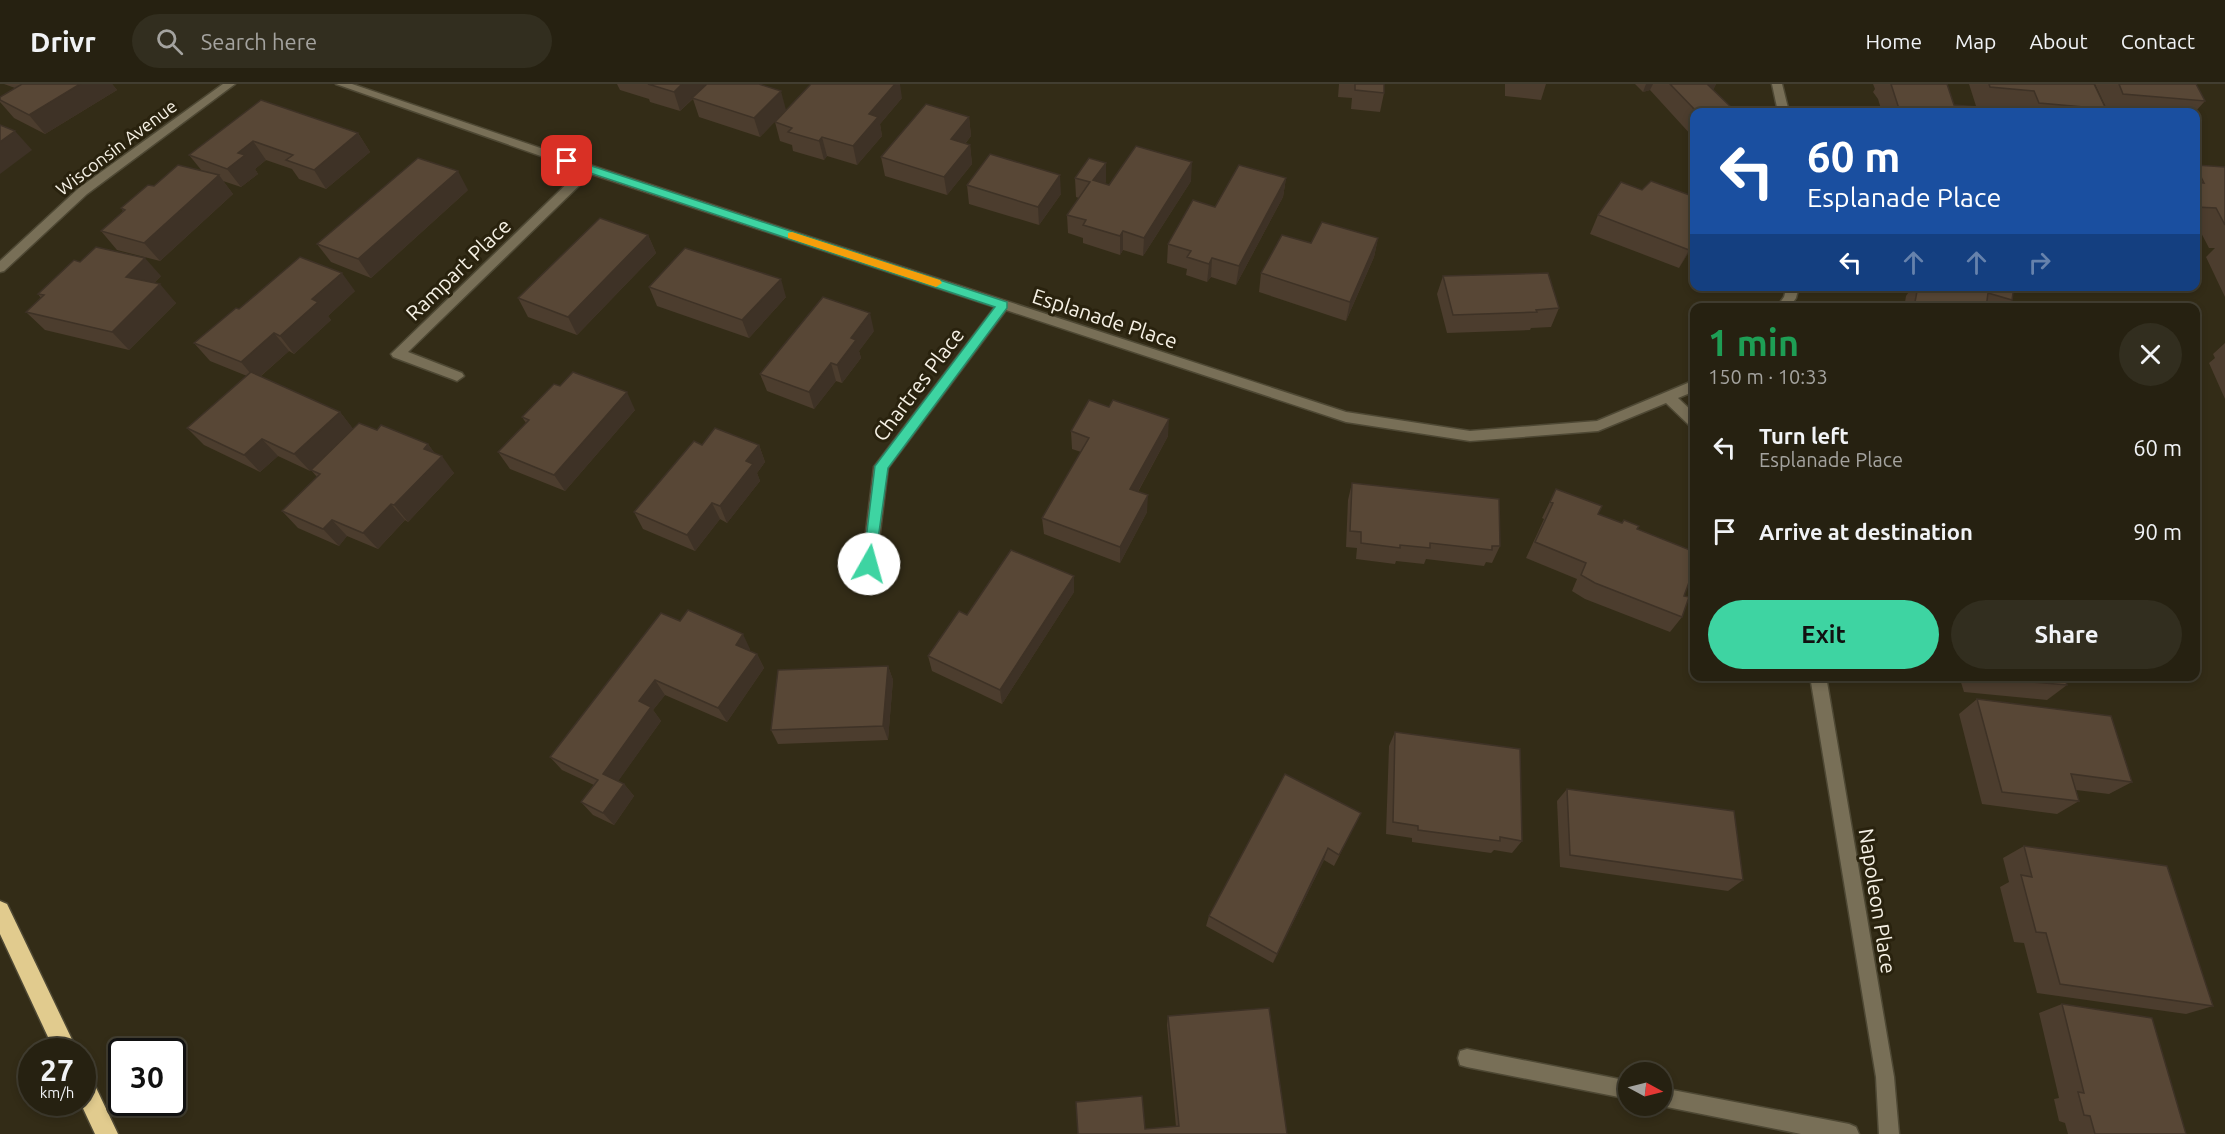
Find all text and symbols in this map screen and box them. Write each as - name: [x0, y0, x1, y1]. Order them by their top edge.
- search box: [132, 14, 552, 68]
- icon: search: [153, 25, 186, 58]
- text: Drivr: [30, 26, 96, 57]
- text: Search here: [201, 29, 317, 54]
- text: Home: [1865, 29, 1922, 53]
- text: Map: [1955, 29, 1996, 53]
- text: About: [2029, 29, 2088, 53]
- text: Contact: [2121, 29, 2195, 53]
- street label: Wisconsin Avenue: [52, 95, 180, 199]
- icon: left: [1708, 132, 1786, 210]
- text: 60 m: [1807, 133, 1901, 180]
- pin: [541, 135, 592, 186]
- icon: arrive: [550, 144, 583, 177]
- text: Esplanade Place: [1807, 182, 2001, 212]
- street label: Rampart Place: [401, 213, 515, 325]
- icon: left: [1834, 246, 1867, 279]
- icon: ahead: [1897, 246, 1930, 279]
- icon: ahead: [1960, 246, 1993, 279]
- icon: right: [2023, 246, 2056, 279]
- street label: Esplanade Place: [1029, 283, 1181, 353]
- text: 1 min: [1708, 322, 1799, 363]
- street label: Chartres Place: [868, 323, 968, 445]
- button: close: [2119, 323, 2182, 386]
- text: 150 m · 10:33: [1708, 365, 1828, 388]
- text: Turn left: [1759, 423, 1849, 448]
- icon: left: [1708, 431, 1741, 464]
- text: 60 m: [2133, 435, 2182, 460]
- text: Esplanade Place: [1759, 448, 1903, 471]
- icon: arrive: [1708, 515, 1741, 548]
- text: Arrive at destination: [1759, 519, 1973, 544]
- text: 90 m: [2133, 519, 2182, 544]
- position arrow: [837, 532, 901, 596]
- button: Exit: [1708, 600, 1939, 669]
- button: Share: [1951, 600, 2182, 669]
- street label: Napoleon Place: [1855, 827, 1901, 975]
- speed limit sign: 30: [108, 1038, 186, 1116]
- text: 27: [40, 1053, 74, 1087]
- north arrow: [1618, 1062, 1672, 1116]
- map controls: [1618, 1062, 1672, 1116]
- text: km/h: [40, 1084, 74, 1101]

